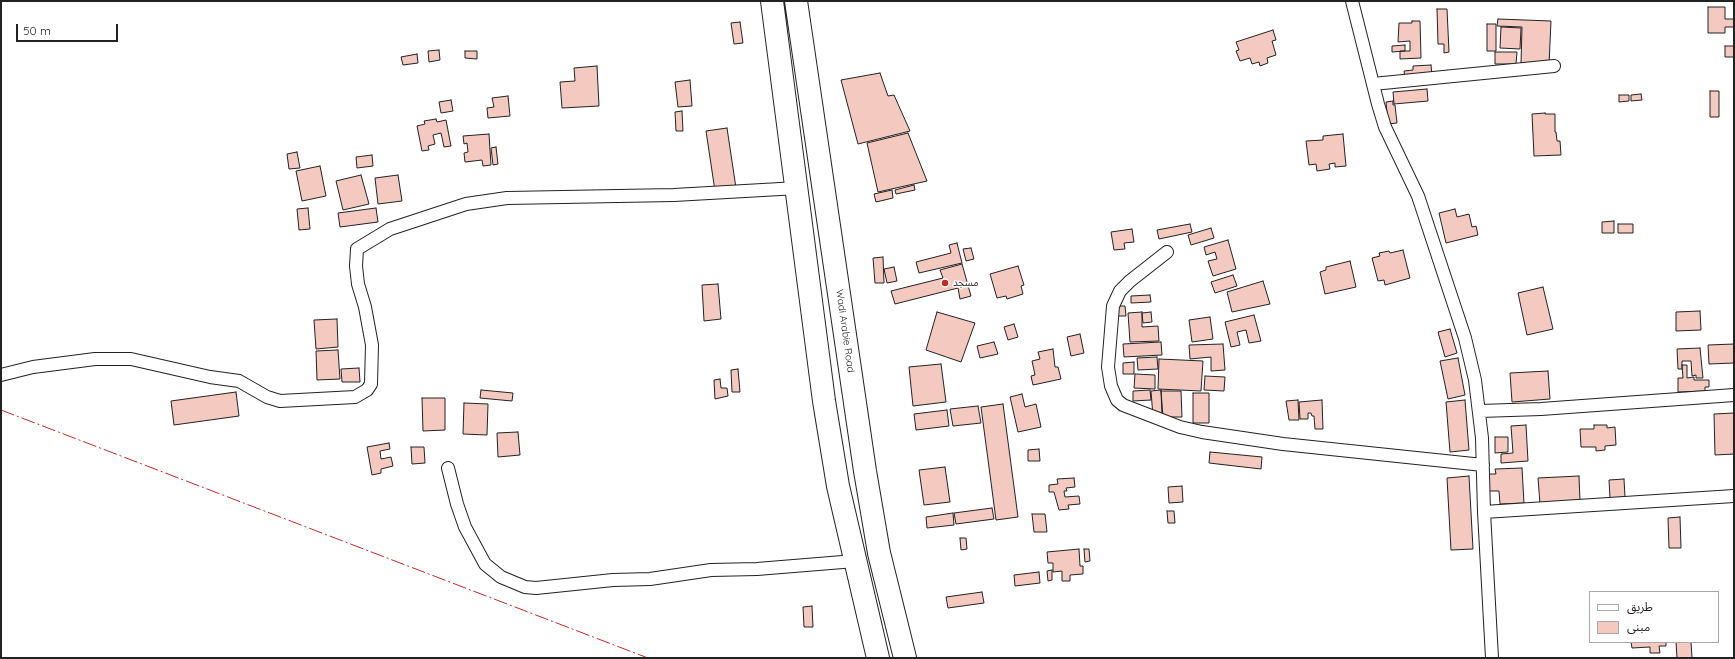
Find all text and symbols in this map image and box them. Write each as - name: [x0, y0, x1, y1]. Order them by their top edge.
- scale bar: [18, 16, 120, 42]
- text: 50 m: [23, 23, 51, 38]
- place label: مسجد: [953, 277, 978, 289]
- marker: مسجد: [940, 278, 950, 288]
- street label: Wadi Arabie Road: [833, 288, 857, 374]
- legend: [1589, 591, 1719, 643]
- text: طريق: [1627, 599, 1653, 614]
- text: مبنى: [1627, 619, 1650, 634]

